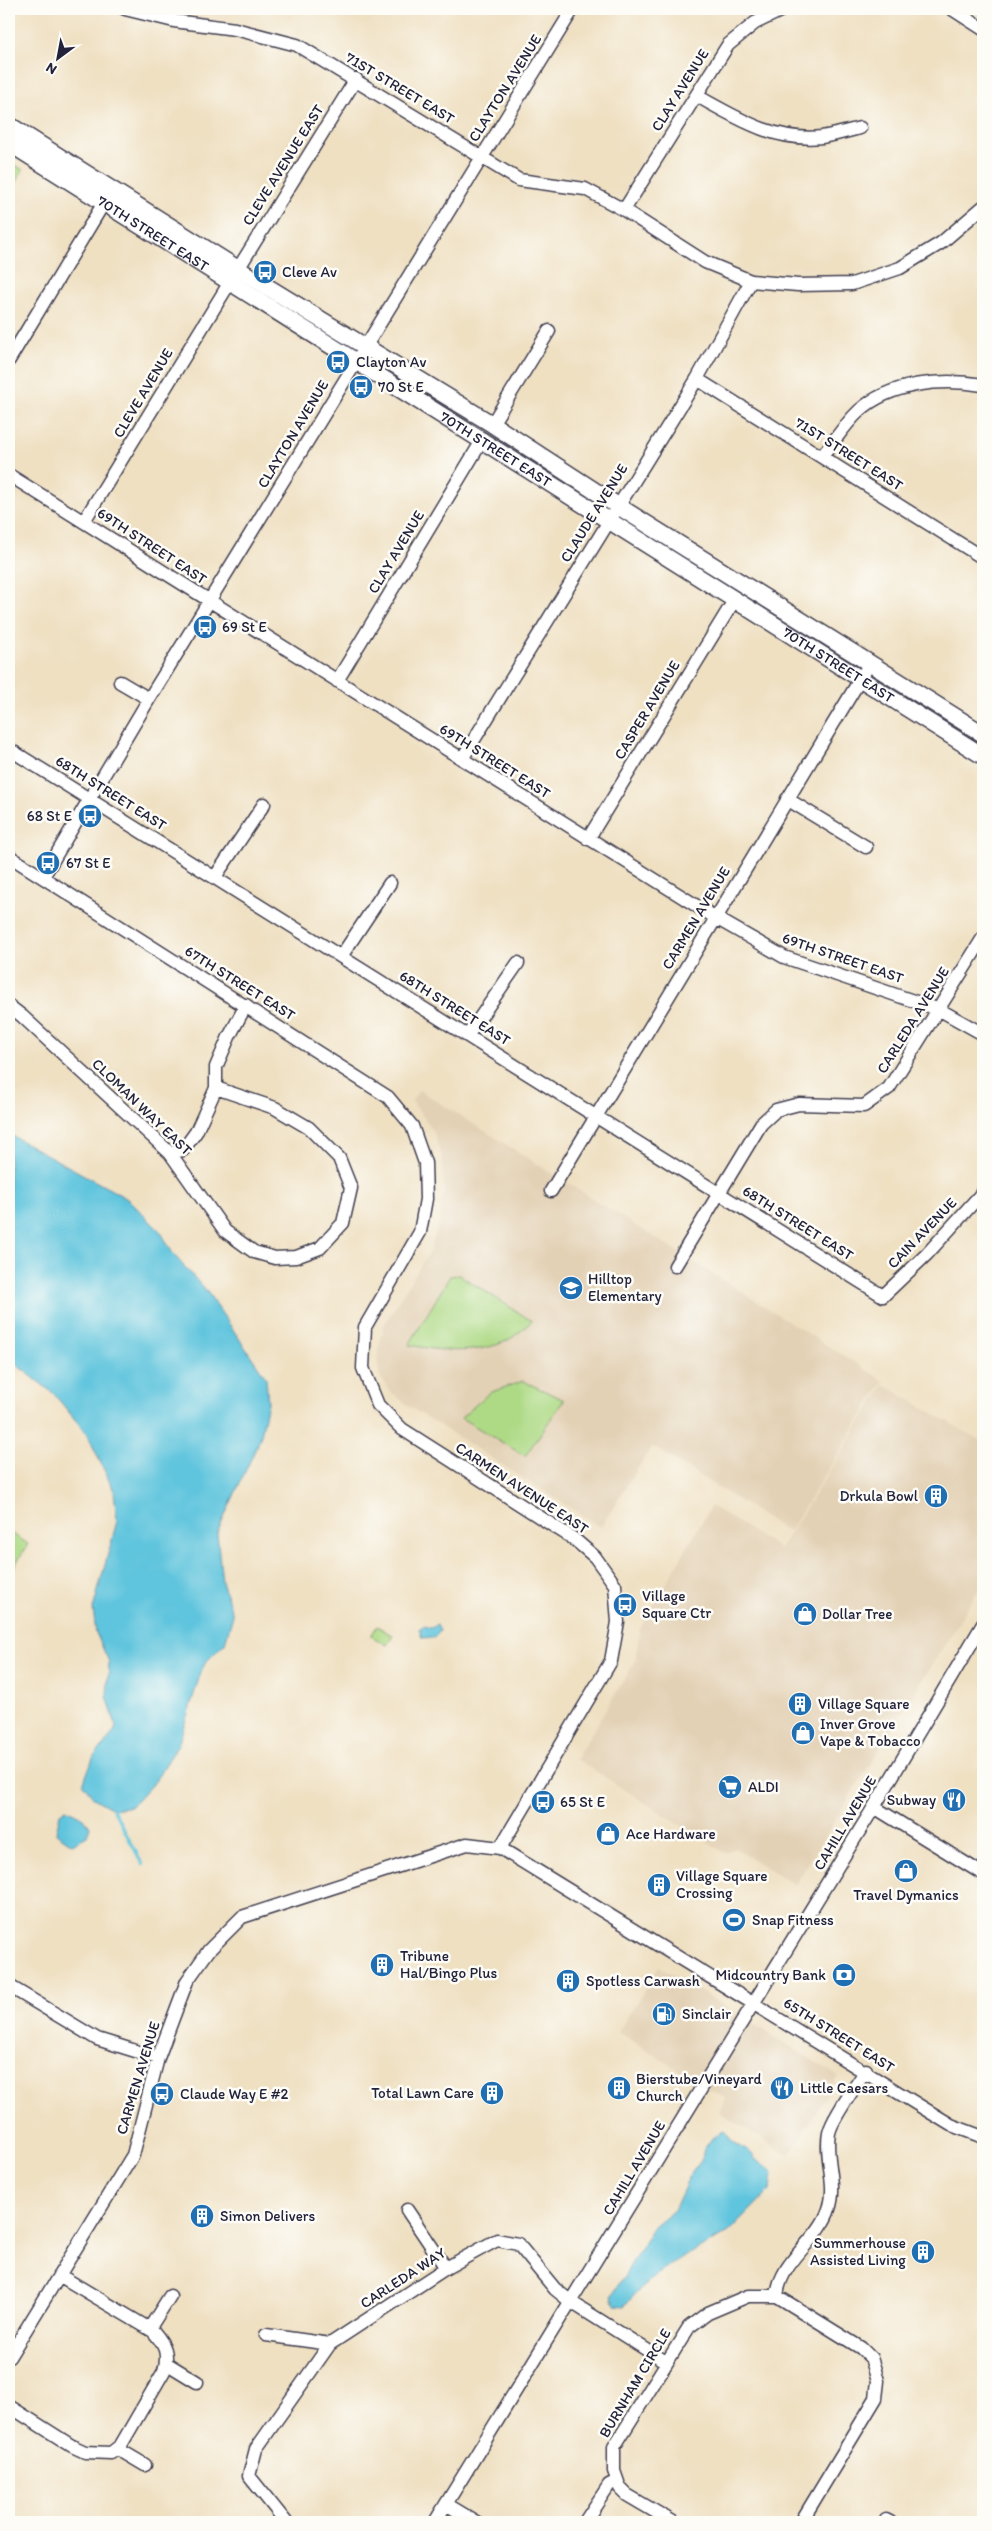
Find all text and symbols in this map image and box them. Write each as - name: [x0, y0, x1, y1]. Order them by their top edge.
- street label: CLAYTON AVENUE: [465, 31, 545, 145]
- north arrow: [32, 32, 82, 82]
- street label: CLAY AVENUE: [647, 45, 713, 135]
- street label: 71ST STREET EAST: [342, 48, 458, 128]
- text: N: [43, 59, 60, 78]
- street label: CLEVE AVENUE EAST: [238, 101, 328, 229]
- street label: 70TH STREET EAST: [94, 192, 212, 276]
- bus stop icon: Cleve Av: [252, 259, 278, 285]
- place label: Cleve Av: [282, 263, 337, 281]
- street label: CLEVE AVENUE: [109, 345, 177, 441]
- bus stop icon: Clayton Av: [325, 349, 351, 375]
- place label: Clayton Av: [356, 353, 426, 371]
- bus stop icon: 70 St E: [348, 374, 374, 400]
- street label: CLAYTON AVENUE: [254, 377, 332, 491]
- place label: 70 St E: [378, 378, 424, 396]
- street label: 70TH STREET EAST: [437, 407, 555, 491]
- street label: 71ST STREET EAST: [792, 414, 907, 495]
- street label: CLAUDE AVENUE: [556, 460, 632, 566]
- street label: 69TH STREET EAST: [94, 504, 211, 589]
- street label: CLAY AVENUE: [364, 507, 428, 597]
- bus stop icon: 69 St E: [192, 614, 218, 640]
- place label: 69 St E: [222, 618, 267, 636]
- street label: 70TH STREET EAST: [779, 623, 898, 707]
- street label: CASPER AVENUE: [610, 657, 684, 763]
- street label: 69TH STREET EAST: [436, 720, 554, 803]
- street label: 68TH STREET EAST: [52, 752, 170, 835]
- bus stop icon: 68 St E: [77, 803, 103, 829]
- place label: 68 St E: [27, 807, 72, 825]
- bus stop icon: 67 St E: [35, 850, 61, 876]
- place label: 67 St E: [66, 854, 110, 872]
- street label: CARMEN AVENUE: [658, 863, 734, 973]
- street label: 69TH STREET EAST: [780, 929, 907, 987]
- street label: 67TH STREET EAST: [181, 942, 299, 1025]
- street label: CARLEDA AVENUE: [873, 963, 953, 1077]
- street label: 68TH STREET EAST: [396, 967, 514, 1050]
- street label: CLOMAN WAY EAST: [88, 1055, 196, 1160]
- street label: 68TH STREET EAST: [739, 1182, 857, 1265]
- street label: CAIN AVENUE: [884, 1194, 960, 1272]
- place label: Hilltop Elementary: [588, 1270, 662, 1305]
- school or university icon: Hilltop Elementary: [558, 1275, 584, 1301]
- street label: CARMEN AVENUE EAST: [452, 1438, 593, 1538]
- building icon: Drkula Bowl: [923, 1483, 949, 1509]
- place label: Drkula Bowl: [839, 1487, 919, 1505]
- place label: Village Square Ctr: [642, 1587, 711, 1622]
- bus stop icon: Village Square Ctr: [612, 1592, 638, 1618]
- shop icon: Dollar Tree: [792, 1601, 818, 1627]
- place label: Dollar Tree: [822, 1605, 893, 1623]
- building icon: Village Square: [787, 1691, 813, 1717]
- place label: Village Square: [818, 1695, 910, 1713]
- place label: Inver Grove Vape & Tobacco: [820, 1715, 921, 1750]
- shop icon: Inver Grove Vape & Tobacco: [790, 1720, 816, 1746]
- street label: CAHILL AVENUE: [810, 1772, 880, 1874]
- supermarket icon: ALDI: [717, 1774, 743, 1800]
- place label: ALDI: [748, 1778, 779, 1796]
- restaurant icon: Subway: [941, 1787, 967, 1813]
- bus stop icon: 65 St E: [530, 1789, 556, 1815]
- place label: Subway: [887, 1791, 936, 1809]
- place label: 65 St E: [560, 1793, 605, 1811]
- shop icon: Ace Hardware: [595, 1821, 621, 1847]
- place label: Ace Hardware: [626, 1825, 716, 1843]
- shop icon: Travel Dymanics: [893, 1858, 919, 1884]
- place label: Village Square Crossing: [676, 1867, 768, 1902]
- building icon: Village Square Crossing: [646, 1872, 672, 1898]
- place label: Travel Dymanics: [853, 1886, 959, 1904]
- sports icon: Snap Fitness: [721, 1907, 747, 1933]
- place label: Snap Fitness: [752, 1911, 834, 1929]
- place label: Tribune Hal/Bingo Plus: [400, 1947, 498, 1982]
- building icon: Tribune Hal/Bingo Plus: [369, 1952, 395, 1978]
- bank icon: Midcountry Bank: [831, 1962, 857, 1988]
- place label: Midcountry Bank: [715, 1966, 826, 1984]
- building icon: Spotless Carwash: [555, 1968, 581, 1994]
- place label: Spotless Carwash: [586, 1972, 700, 1990]
- street label: 65TH STREET EAST: [780, 1994, 898, 2077]
- fuel station icon: Sinclair: [651, 2001, 677, 2027]
- place label: Sinclair: [682, 2005, 731, 2023]
- street label: CARMEN AVENUE: [112, 2019, 164, 2137]
- place label: Bierstube/Vineyard Church: [636, 2070, 763, 2105]
- building icon: Bierstube/Vineyard Church: [606, 2075, 632, 2101]
- restaurant icon: Little Caesars: [769, 2075, 795, 2101]
- place label: Little Caesars: [800, 2079, 888, 2097]
- building icon: Total Lawn Care: [479, 2080, 505, 2106]
- bus stop icon: Claude Way E #2: [149, 2081, 175, 2107]
- place label: Total Lawn Care: [371, 2084, 474, 2102]
- place label: Claude Way E #2: [180, 2085, 289, 2103]
- street label: CAHILL AVENUE: [599, 2117, 669, 2219]
- building icon: Simon Delivers: [189, 2203, 215, 2229]
- place label: Simon Delivers: [220, 2207, 315, 2225]
- place label: Summerhouse Assisted Living: [810, 2234, 906, 2269]
- building icon: Summerhouse Assisted Living: [910, 2239, 936, 2265]
- street label: CARLEDA WAY: [357, 2243, 450, 2312]
- street label: BURNHAM CIRCLE: [595, 2325, 675, 2441]

